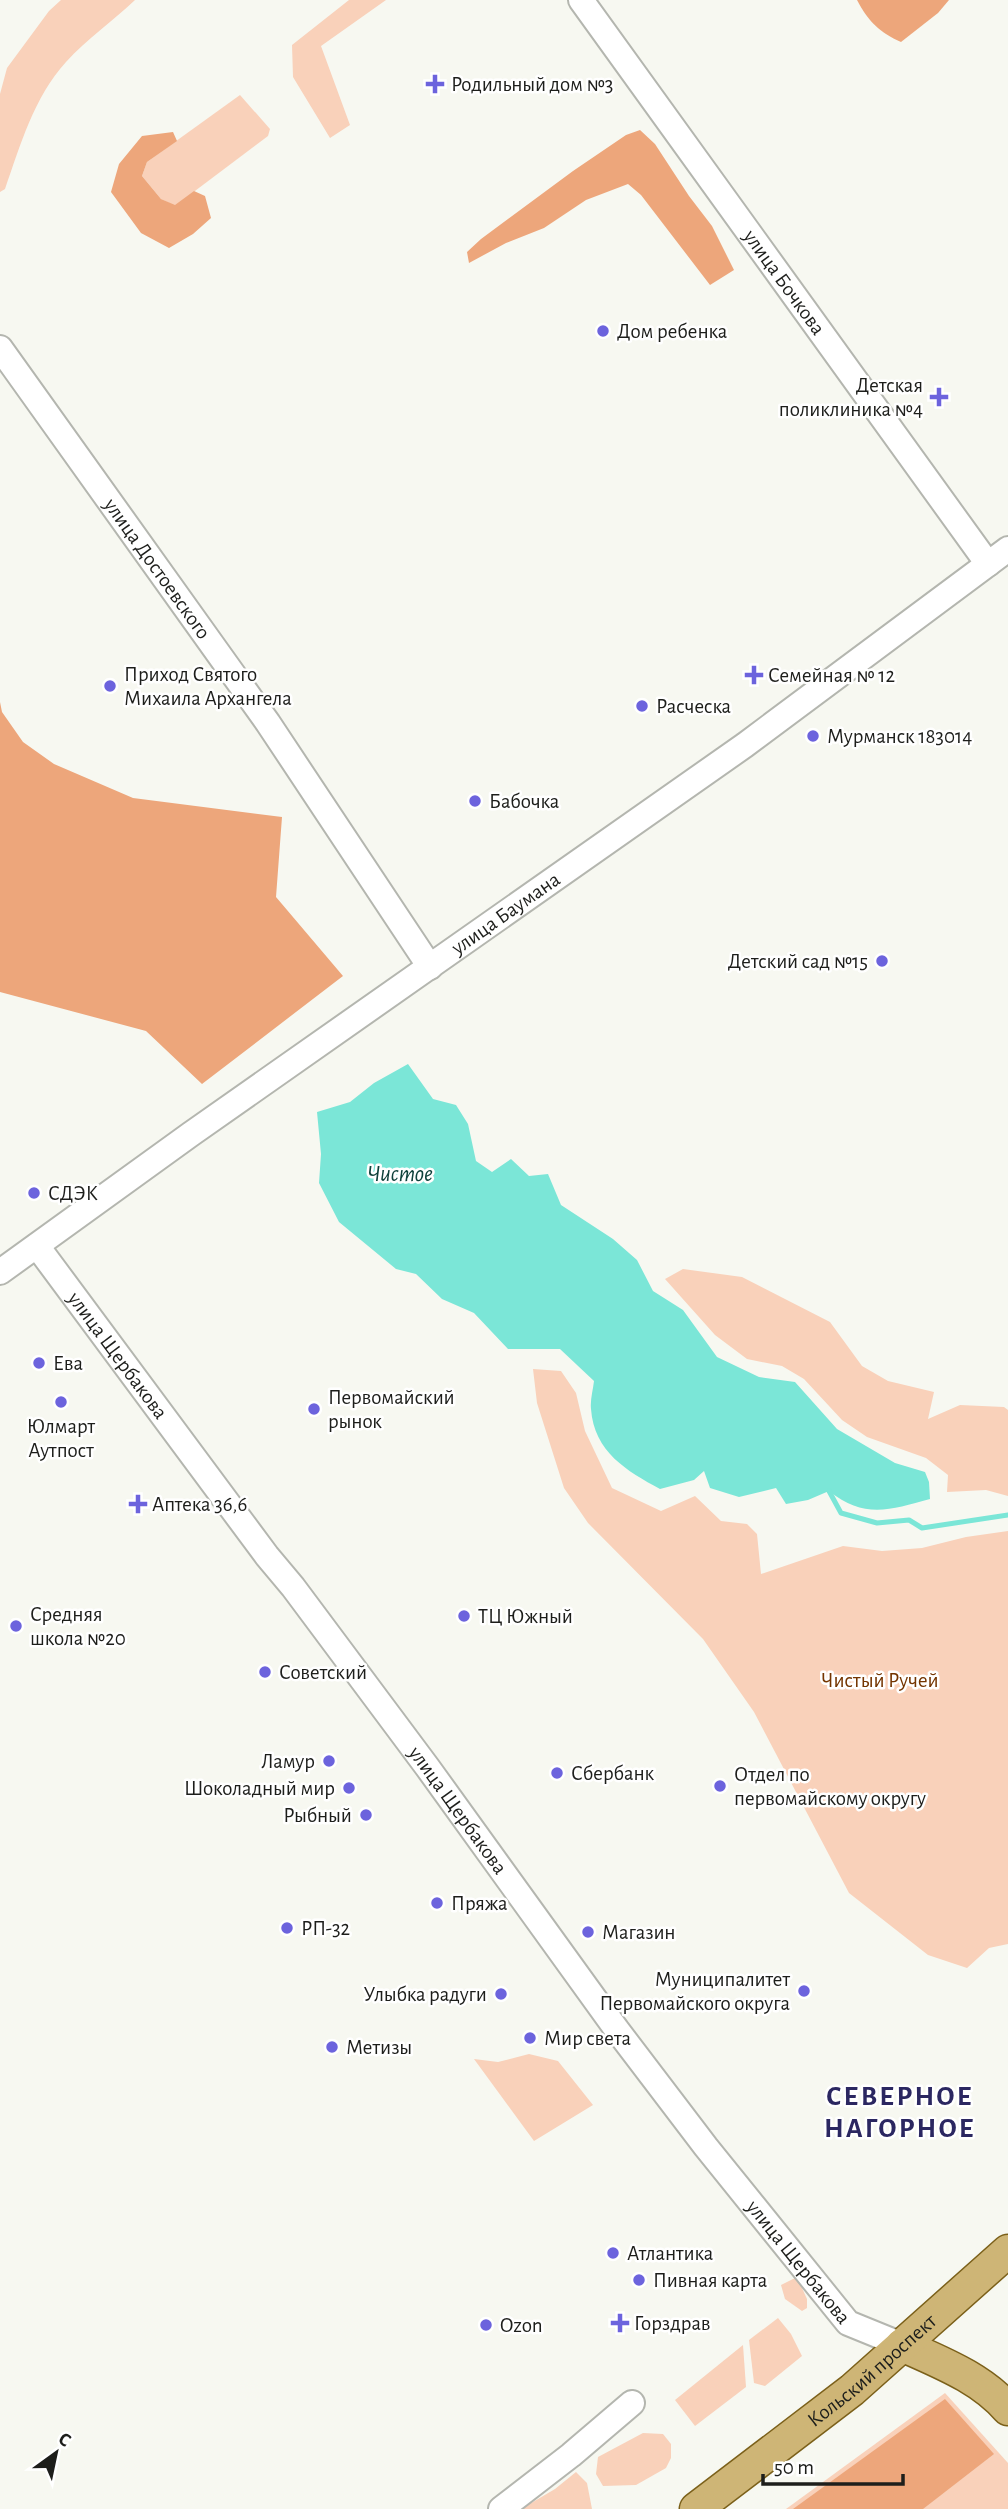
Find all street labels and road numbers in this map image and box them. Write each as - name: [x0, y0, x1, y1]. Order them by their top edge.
- street label: улица Бочкова: [739, 225, 829, 339]
- street label: улица Достоевского: [99, 494, 214, 643]
- street label: улица Баумана: [447, 868, 564, 959]
- street label: улица Щербакова: [63, 1287, 172, 1423]
- street label: улица Щербакова: [404, 1742, 511, 1878]
- street label: улица Щербакова: [742, 2196, 855, 2328]
- street label: Кольский проспект: [804, 2310, 941, 2431]

